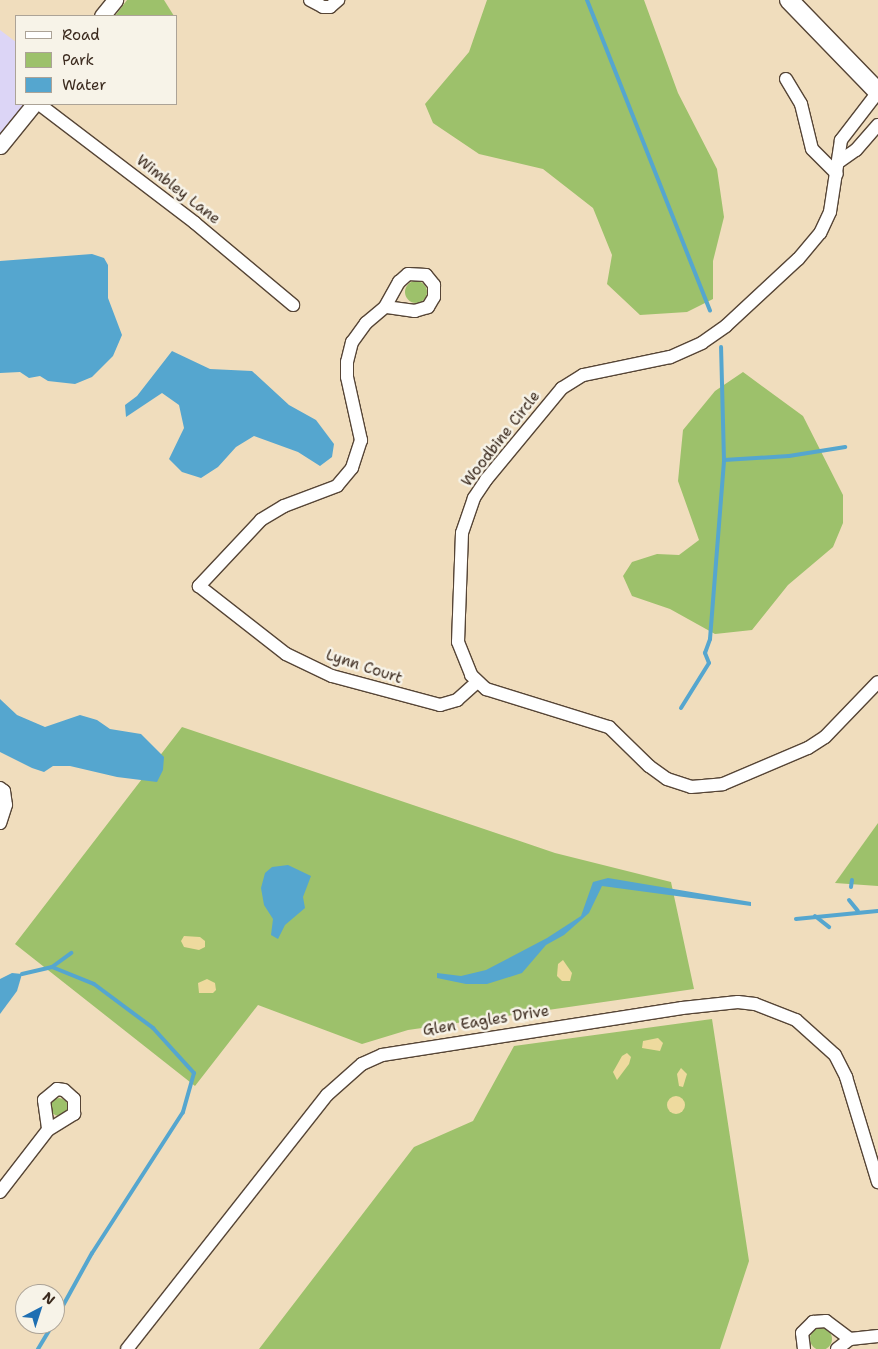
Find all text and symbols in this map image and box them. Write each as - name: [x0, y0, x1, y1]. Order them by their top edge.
- legend: [15, 15, 178, 105]
- text: Road: [62, 25, 100, 45]
- text: Park: [62, 50, 94, 70]
- text: Water: [62, 75, 106, 95]
- street label: Wimbley Lane: [132, 152, 224, 228]
- street label: Woodbine Circle: [458, 388, 544, 490]
- street label: Lynn Court: [324, 646, 404, 688]
- street label: Glen Eagles Drive: [422, 1002, 550, 1040]
- north arrow: [15, 1284, 65, 1334]
- text: N: [39, 1288, 59, 1309]

